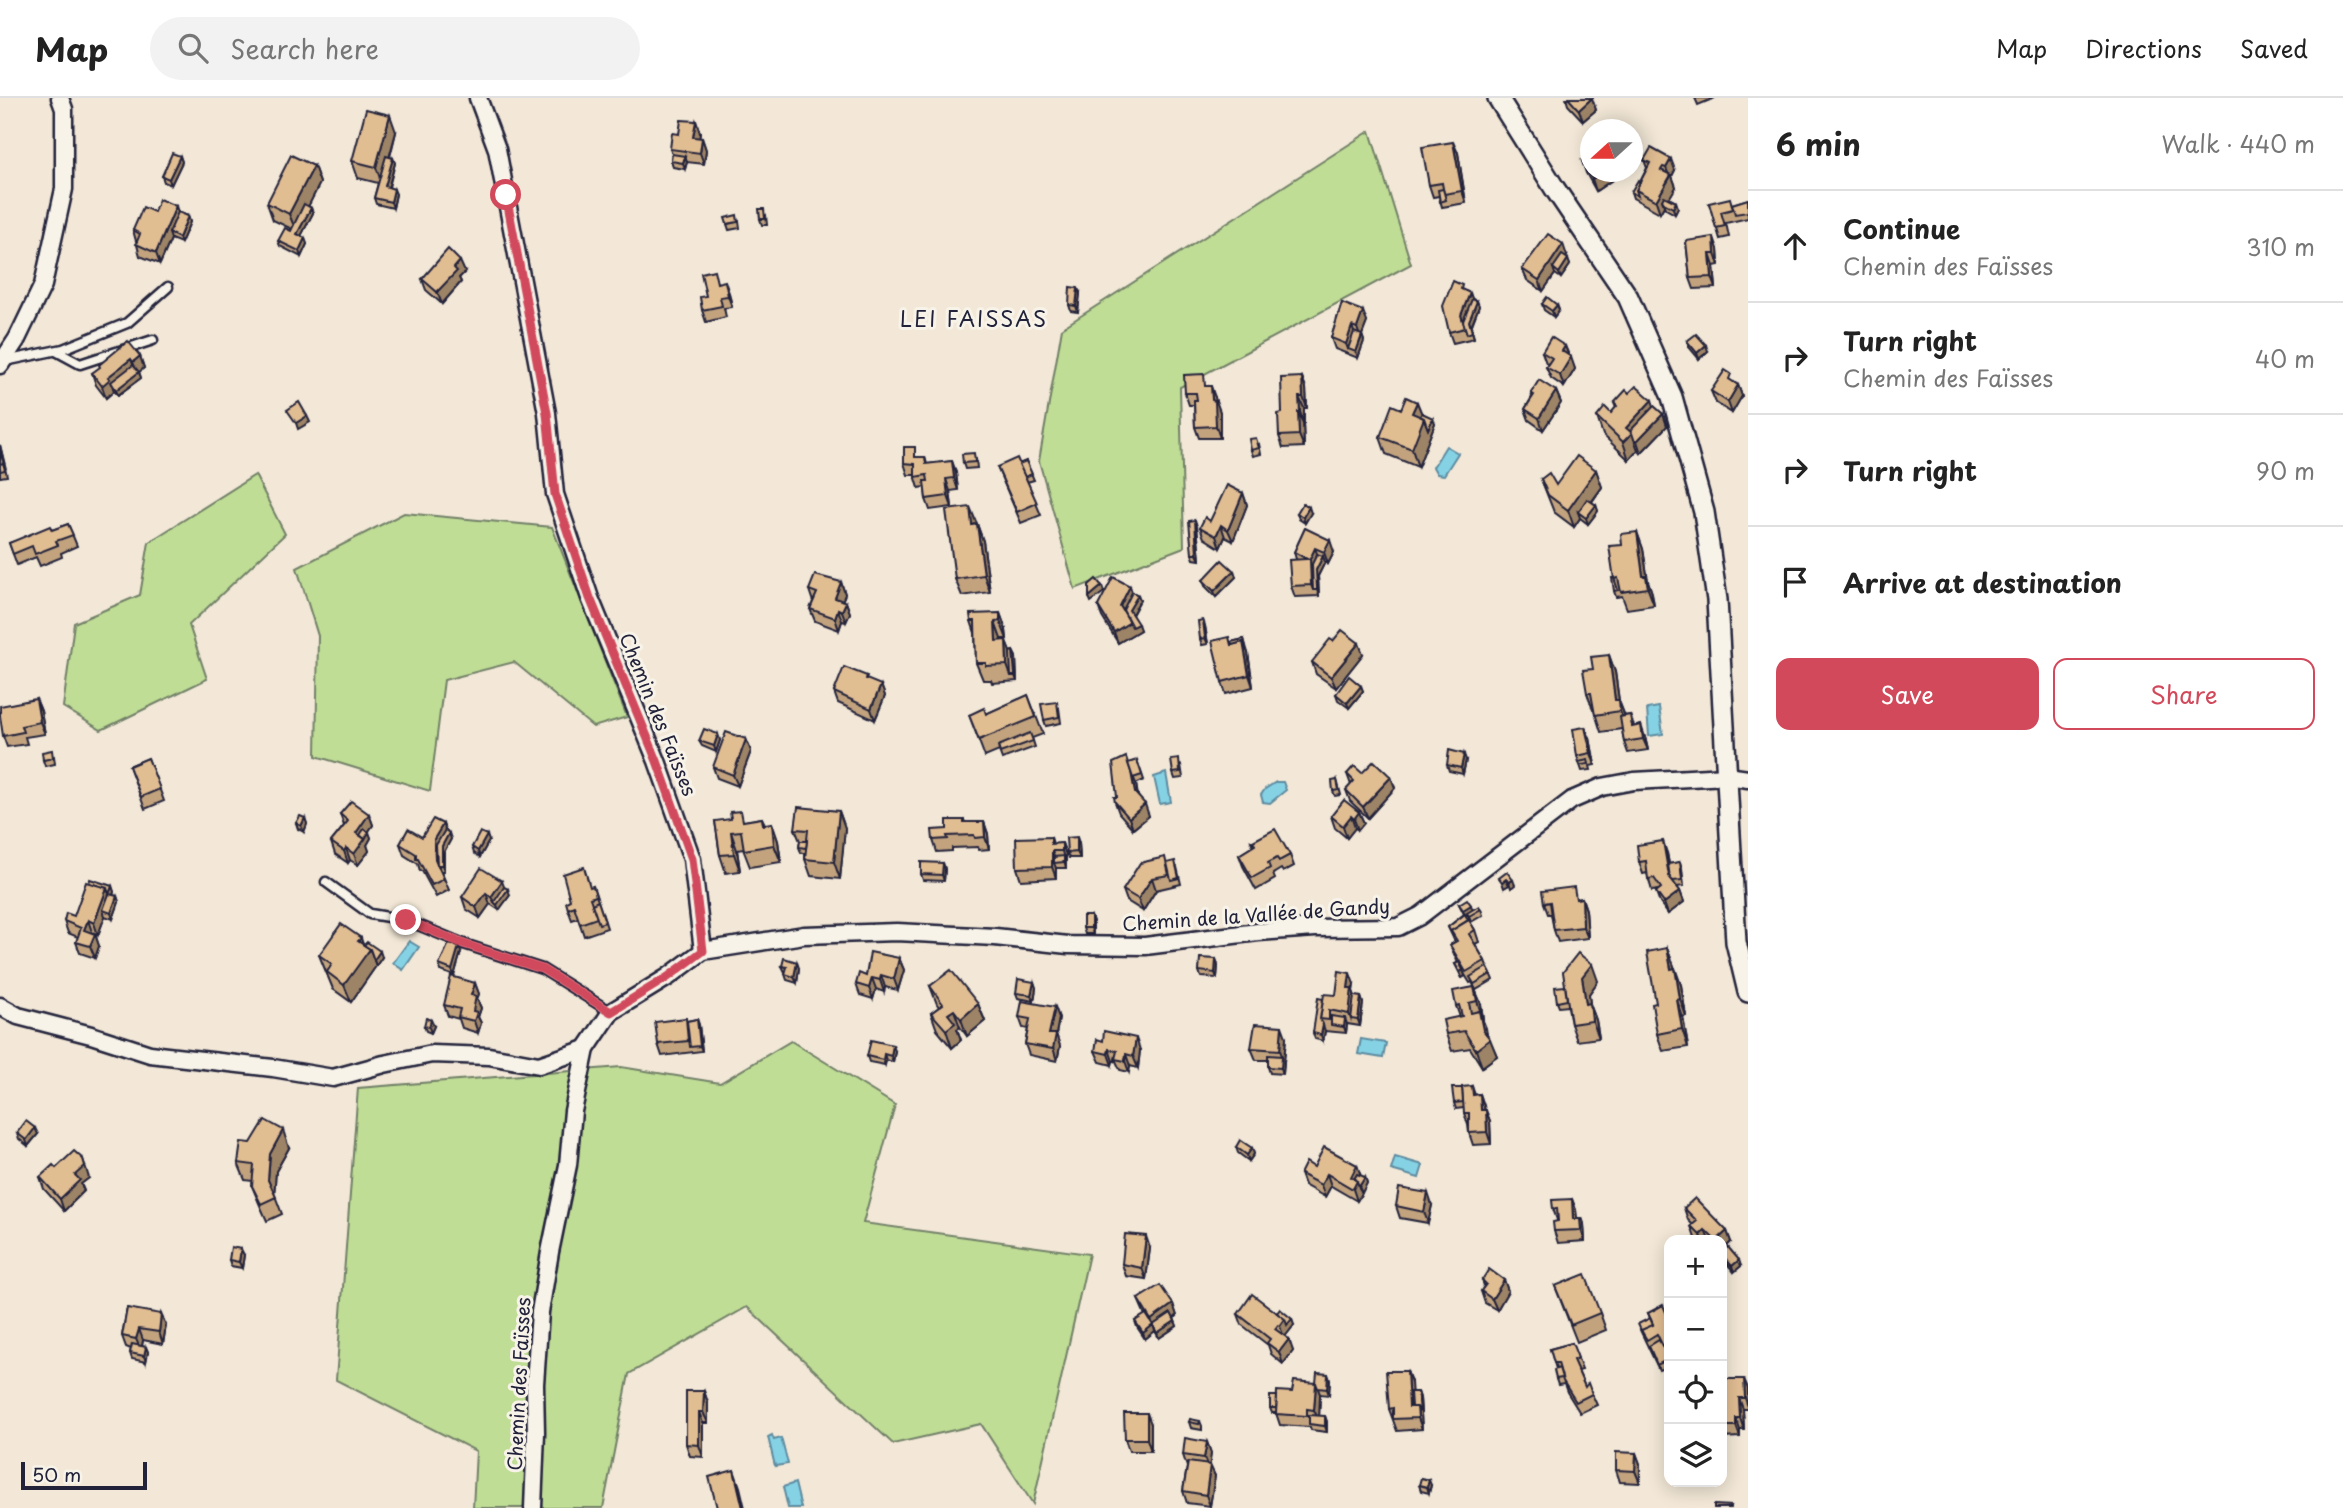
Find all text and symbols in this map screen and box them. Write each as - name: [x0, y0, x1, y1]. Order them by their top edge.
- search box: [150, 17, 640, 80]
- text: Map: [35, 23, 108, 73]
- icon: search: [174, 29, 212, 67]
- text: Search here: [230, 29, 379, 68]
- text: Map: [1996, 30, 2047, 66]
- text: Directions: [2085, 30, 2202, 66]
- text: Saved: [2240, 30, 2308, 66]
- north arrow: [1580, 119, 1643, 182]
- text: 6 min: [1776, 121, 1861, 166]
- text: Walk · 440 m: [2162, 126, 2315, 161]
- route start: [490, 179, 521, 210]
- text: Continue: [1843, 209, 1960, 248]
- icon: ahead: [1776, 227, 1814, 265]
- text: 310 m: [2246, 229, 2315, 264]
- text: Chemin des Faïsses: [1843, 248, 2053, 283]
- district label: LEI FAISSAS: [900, 302, 1048, 334]
- text: Turn right: [1843, 321, 1977, 360]
- icon: right: [1776, 339, 1814, 377]
- text: 40 m: [2255, 341, 2315, 376]
- text: Chemin des Faïsses: [1843, 360, 2053, 395]
- icon: right: [1776, 451, 1814, 489]
- text: Turn right: [1843, 451, 1977, 490]
- text: 90 m: [2256, 453, 2315, 488]
- icon: arrive: [1776, 563, 1814, 601]
- text: Arrive at destination: [1843, 563, 2122, 602]
- street label: Chemin des Faïsses: [614, 628, 705, 800]
- button: Save: [1776, 658, 2039, 730]
- button: Share: [2053, 658, 2315, 730]
- street label: Chemin de la Vallée de Gandy: [1121, 891, 1391, 937]
- route end: [390, 904, 421, 935]
- map controls: [1664, 1235, 1727, 1487]
- button: +: [1664, 1235, 1727, 1298]
- street label: Chemin des Faïsses: [499, 1296, 537, 1471]
- button: −: [1664, 1298, 1727, 1361]
- button: locate: [1664, 1361, 1727, 1424]
- button: layers: [1664, 1424, 1727, 1487]
- scale bar: [21, 1459, 147, 1491]
- text: 50 m: [32, 1460, 81, 1488]

